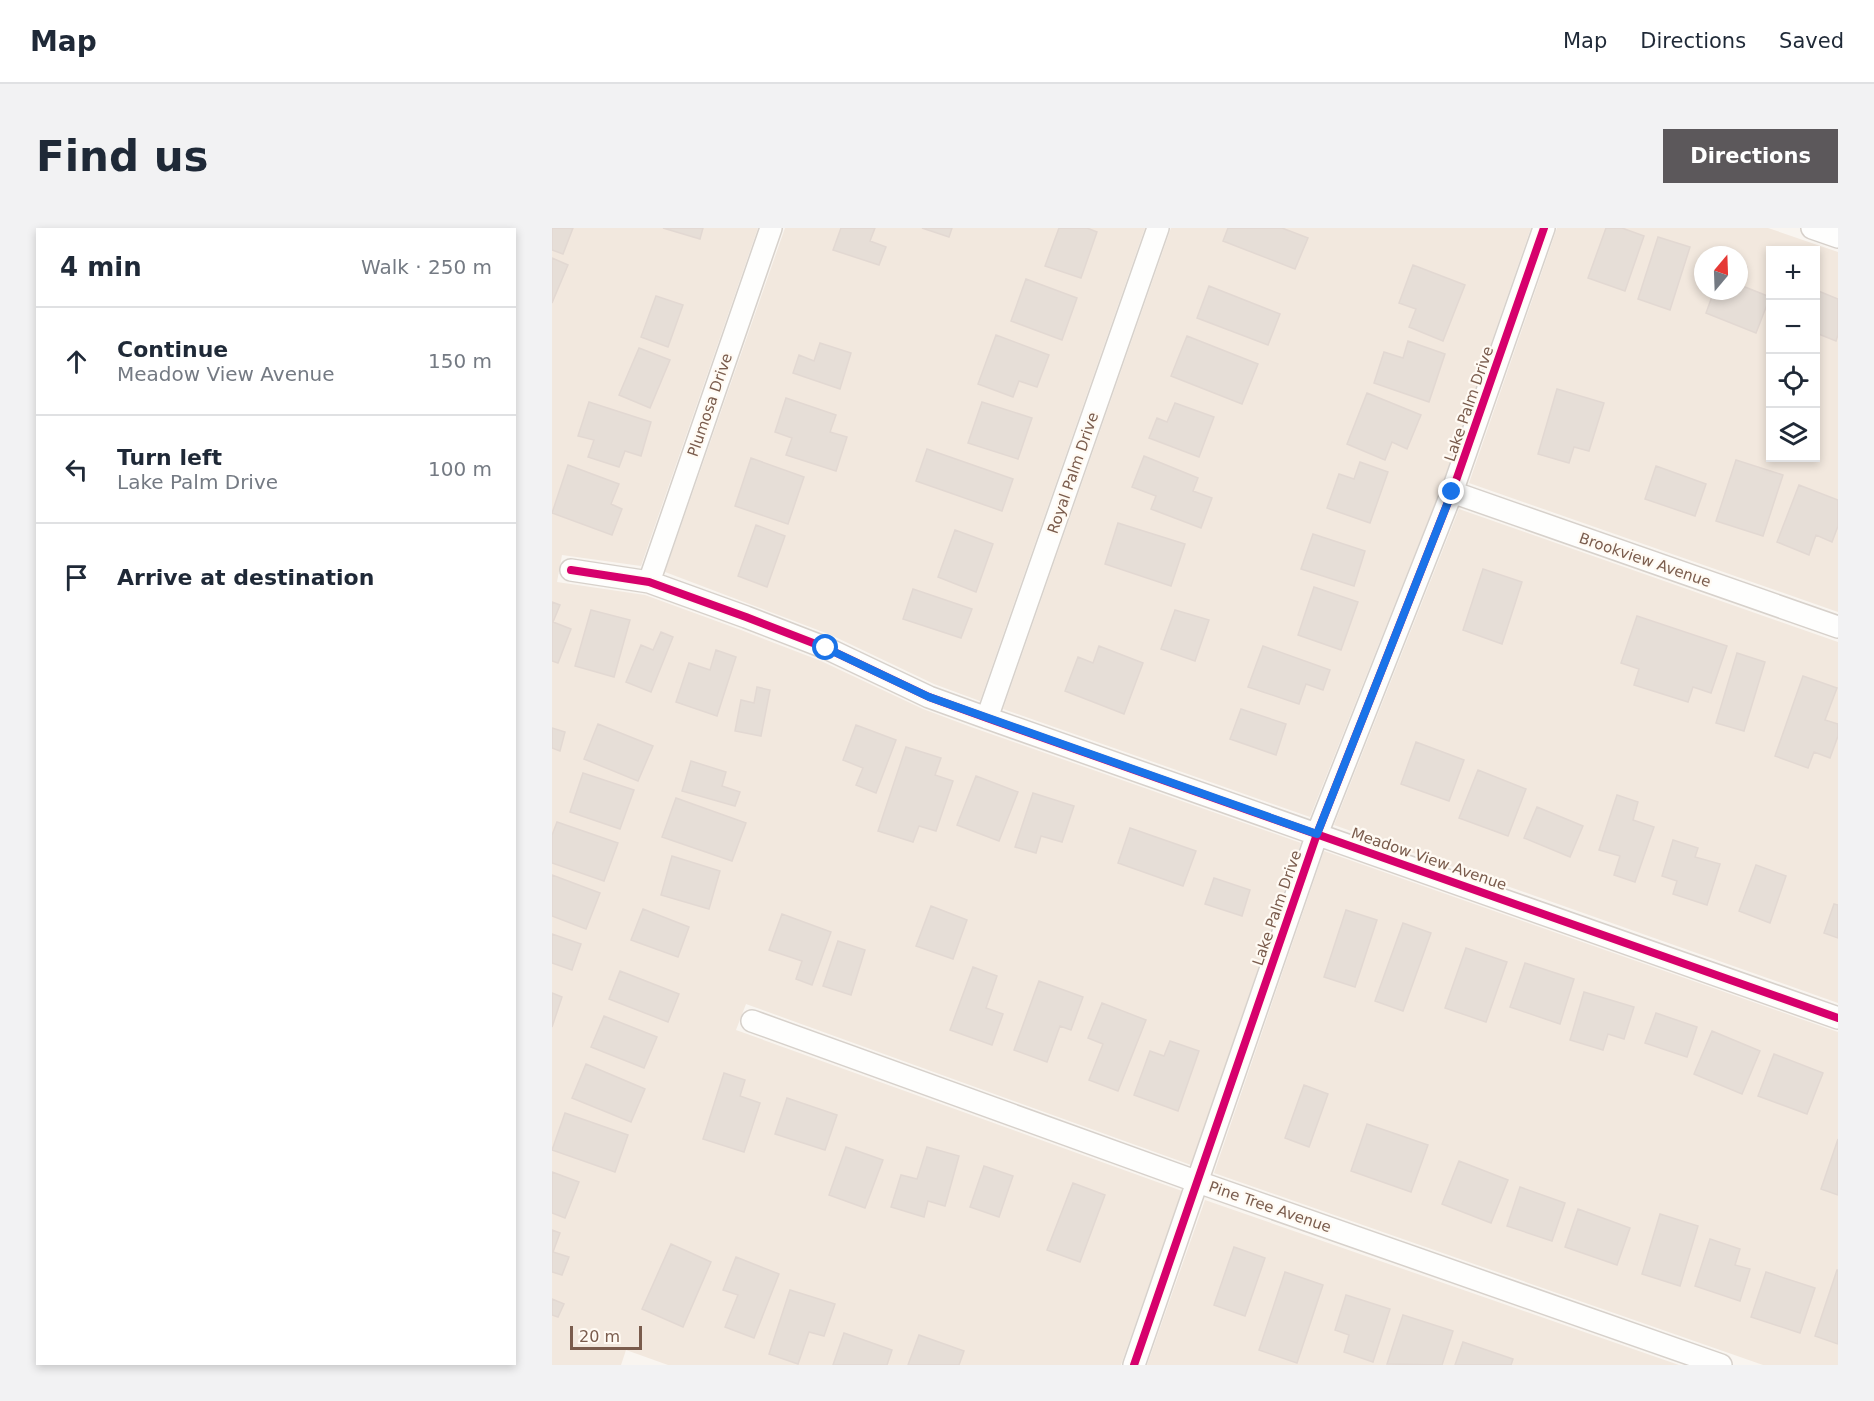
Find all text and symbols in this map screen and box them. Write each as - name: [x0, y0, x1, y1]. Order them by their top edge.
- text: Map: [30, 25, 97, 58]
- text: Map: [1563, 29, 1607, 53]
- text: Directions: [1640, 29, 1746, 53]
- text: Saved: [1779, 29, 1844, 53]
- button: Directions: [1663, 129, 1838, 183]
- text: Find us: [36, 132, 209, 181]
- north arrow: [1694, 246, 1748, 300]
- map controls: [1766, 246, 1820, 462]
- button: +: [1766, 246, 1820, 300]
- text: 4 min: [60, 252, 142, 282]
- text: Walk · 250 m: [361, 255, 492, 279]
- button: −: [1766, 300, 1820, 354]
- text: Continue: [117, 337, 228, 362]
- street label: Lake Palm Drive: [1441, 344, 1497, 464]
- icon: ahead: [60, 345, 93, 378]
- text: 150 m: [428, 349, 492, 373]
- street label: Plumosa Drive: [684, 351, 736, 459]
- button: locate: [1766, 354, 1820, 408]
- text: Meadow View Avenue: [117, 362, 335, 386]
- button: layers: [1766, 408, 1820, 462]
- street label: Royal Palm Drive: [1044, 410, 1102, 536]
- text: Turn left: [117, 445, 222, 470]
- icon: left: [60, 453, 93, 486]
- text: 100 m: [428, 457, 492, 481]
- text: Lake Palm Drive: [117, 470, 278, 494]
- route end: [1438, 478, 1464, 504]
- street label: Brookview Avenue: [1577, 529, 1713, 591]
- icon: arrive: [60, 561, 93, 594]
- text: Arrive at destination: [117, 565, 374, 590]
- route start: [812, 634, 838, 660]
- street label: Meadow View Avenue: [1349, 824, 1509, 894]
- street label: Lake Palm Drive: [1249, 848, 1305, 968]
- street label: Pine Tree Avenue: [1206, 1178, 1334, 1236]
- scale bar: [570, 1323, 642, 1350]
- text: 20 m: [579, 1327, 620, 1346]

